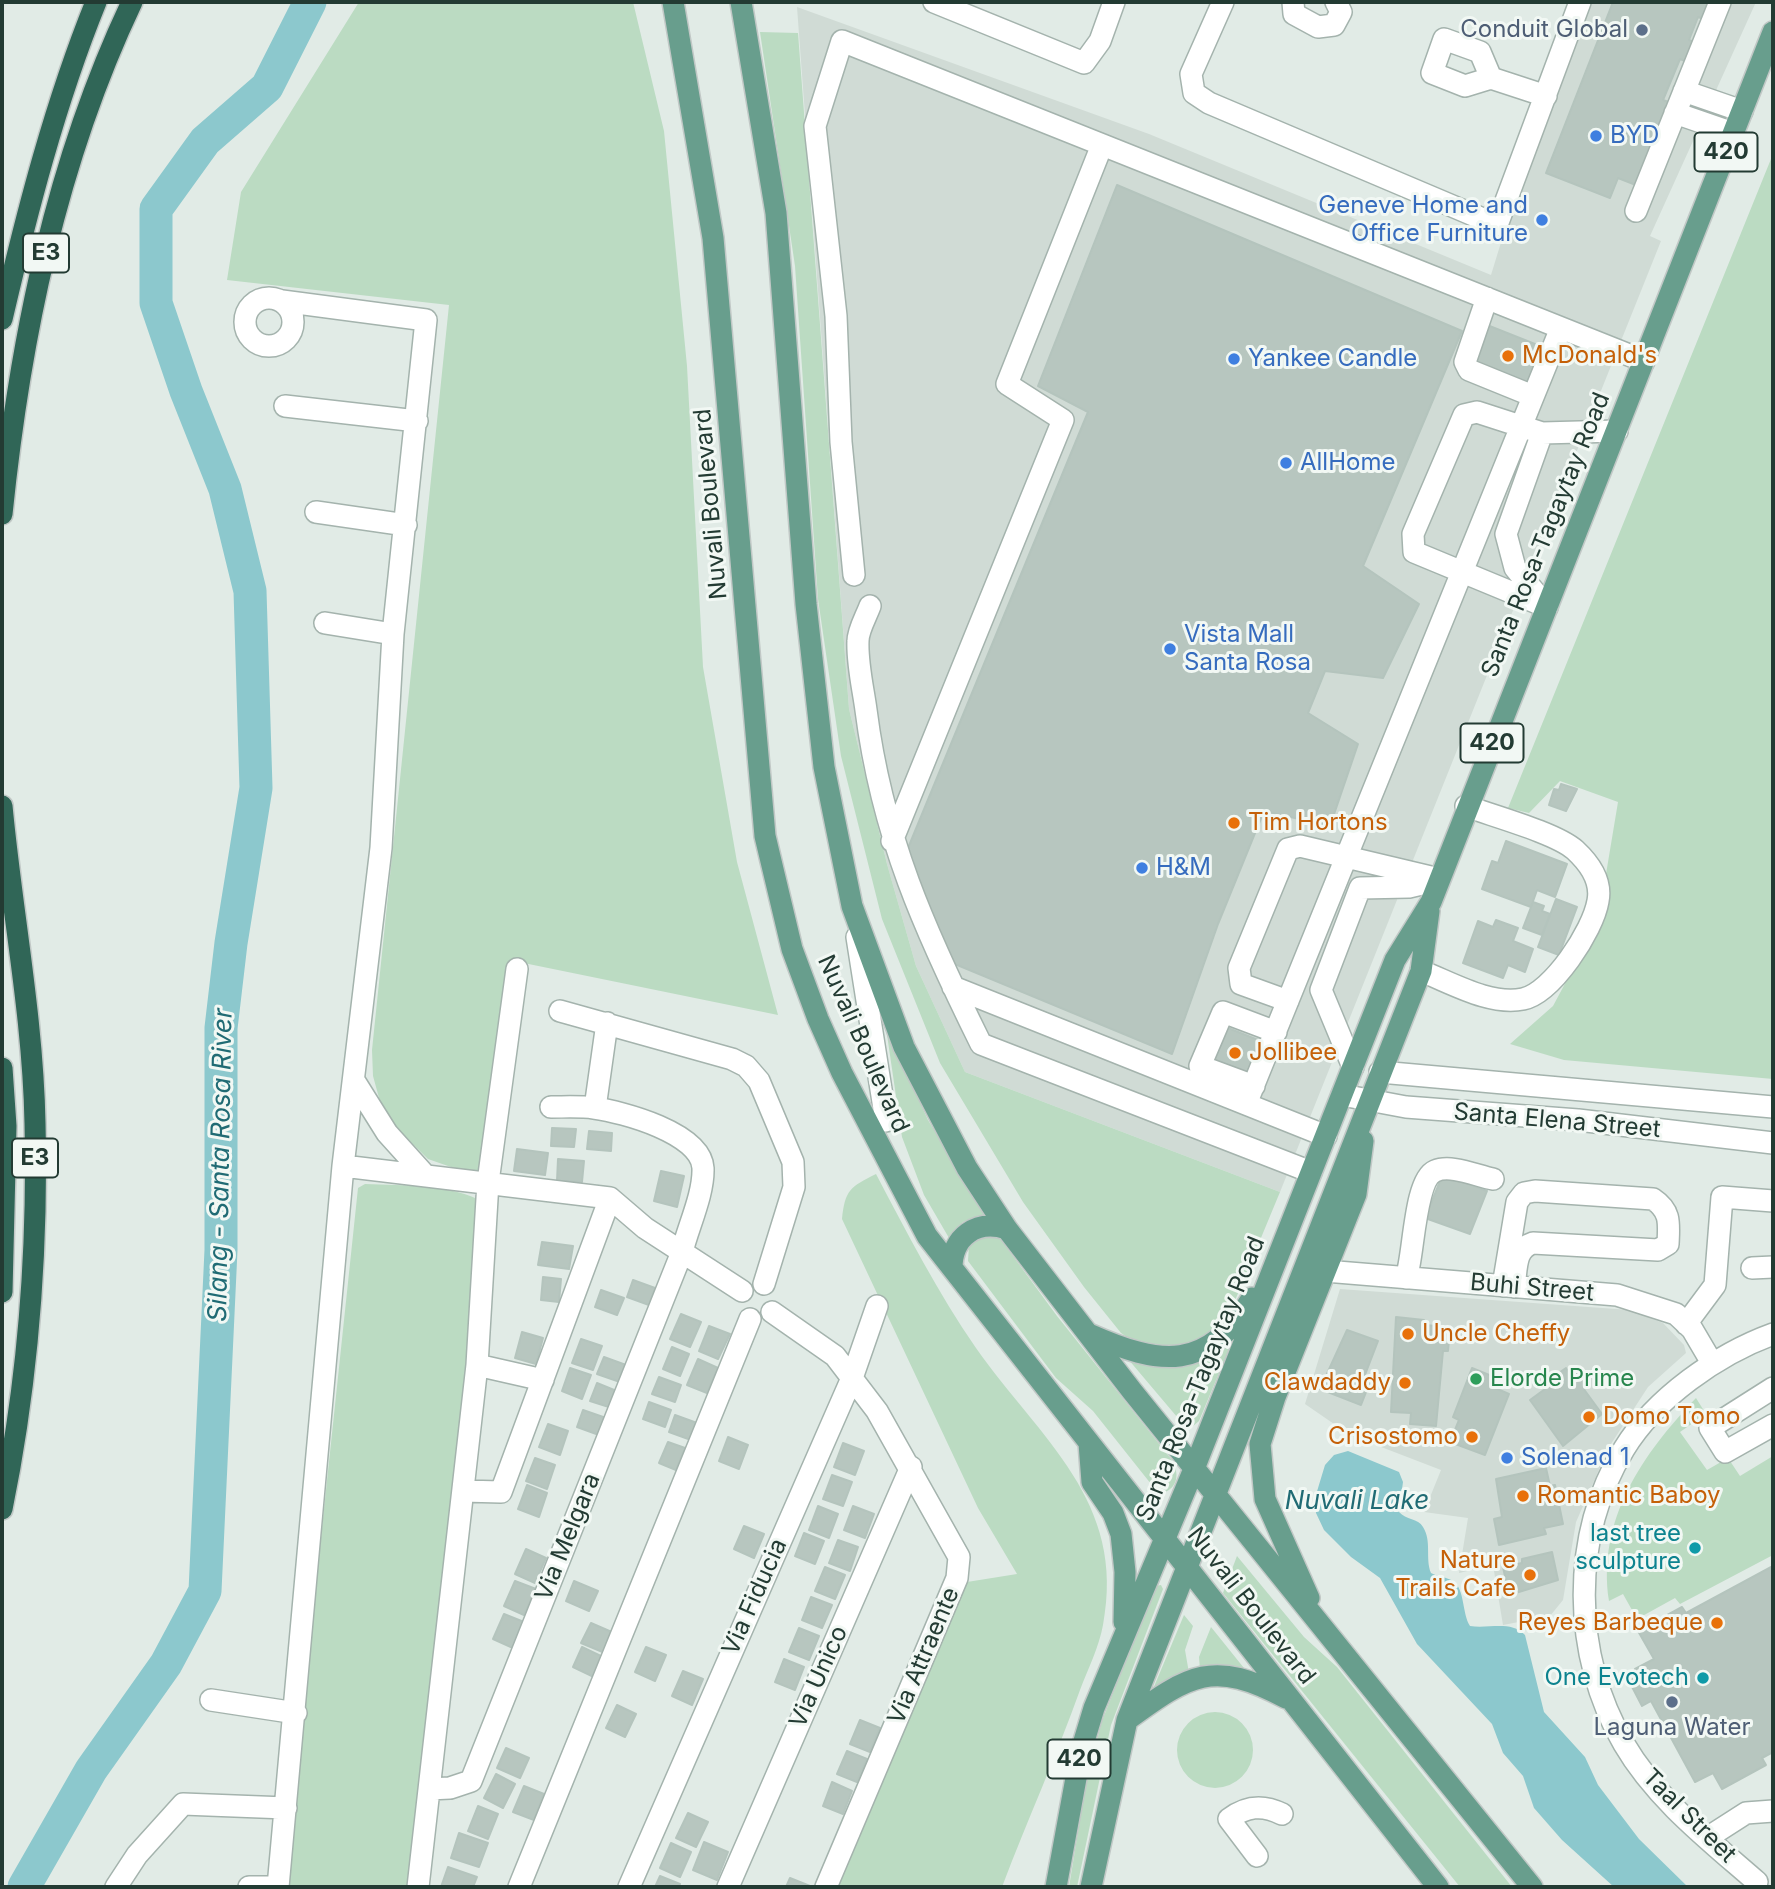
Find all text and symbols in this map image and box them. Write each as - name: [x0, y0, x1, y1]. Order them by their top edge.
- place label: Conduit Global: [1460, 16, 1628, 44]
- marker: Conduit Global: [1634, 22, 1650, 38]
- place label: BYD: [1610, 122, 1659, 150]
- marker: BYD: [1588, 128, 1604, 144]
- road number: 420: [1694, 132, 1758, 172]
- place label: Geneve Home and Office Furniture: [1318, 192, 1528, 248]
- marker: Geneve Home and Office Furniture: [1534, 212, 1550, 228]
- road number: E3: [23, 234, 69, 272]
- place label: McDonald's: [1522, 342, 1657, 370]
- place label: Yankee Candle: [1248, 345, 1417, 373]
- marker: McDonald's: [1500, 348, 1516, 364]
- marker: Yankee Candle: [1226, 351, 1242, 367]
- street label: Santa Rosa-Tagaytay Road: [1476, 389, 1616, 681]
- street label: Nuvali Boulevard: [688, 407, 734, 601]
- place label: AllHome: [1300, 449, 1395, 477]
- marker: AllHome: [1278, 455, 1294, 471]
- place label: Vista Mall Santa Rosa: [1184, 621, 1311, 677]
- marker: Vista Mall Santa Rosa: [1162, 641, 1178, 657]
- road number: 420: [1460, 723, 1524, 762]
- place label: Tim Hortons: [1248, 809, 1388, 837]
- marker: Tim Hortons: [1226, 815, 1242, 831]
- place label: H&M: [1156, 854, 1211, 882]
- marker: H&M: [1134, 860, 1150, 876]
- street label: Nuvali Boulevard: [811, 951, 915, 1137]
- water label: Silang - Santa Rosa River: [203, 1008, 239, 1322]
- place label: Jollibee: [1249, 1039, 1337, 1067]
- marker: Jollibee: [1227, 1045, 1243, 1061]
- street label: Santa Elena Street: [1452, 1098, 1662, 1144]
- road number: E3: [12, 1138, 58, 1177]
- street label: Santa Rosa-Tagaytay Road: [1131, 1233, 1271, 1525]
- street label: Buhi Street: [1469, 1268, 1595, 1308]
- place label: Uncle Cheffy: [1422, 1320, 1570, 1348]
- marker: Uncle Cheffy: [1400, 1326, 1416, 1342]
- place label: Elorde Prime: [1490, 1365, 1634, 1393]
- place label: Clawdaddy: [1264, 1369, 1391, 1397]
- marker: Elorde Prime: [1468, 1371, 1484, 1387]
- marker: Clawdaddy: [1397, 1375, 1413, 1391]
- place label: Domo Tomo: [1603, 1403, 1740, 1431]
- marker: Domo Tomo: [1581, 1409, 1597, 1425]
- place label: Crisostomo: [1328, 1423, 1458, 1451]
- marker: Crisostomo: [1464, 1429, 1480, 1445]
- place label: Solenad 1: [1521, 1444, 1629, 1472]
- marker: Solenad 1: [1499, 1450, 1515, 1466]
- street label: Via Melgara: [529, 1469, 607, 1605]
- place label: Romantic Baboy: [1537, 1482, 1721, 1510]
- water label: Nuvali Lake: [1285, 1485, 1429, 1517]
- marker: Romantic Baboy: [1515, 1488, 1531, 1504]
- place label: last tree sculpture: [1575, 1520, 1681, 1576]
- street label: Nuvali Boulevard: [1181, 1522, 1321, 1690]
- street label: Via Fiducia: [717, 1534, 793, 1660]
- marker: last tree sculpture: [1687, 1540, 1703, 1556]
- place label: Nature Trails Cafe: [1395, 1547, 1516, 1603]
- marker: Nature Trails Cafe: [1522, 1567, 1538, 1583]
- street label: Via Attraente: [882, 1583, 966, 1729]
- place label: Reyes Barbeque: [1518, 1609, 1703, 1637]
- marker: Reyes Barbeque: [1709, 1615, 1725, 1631]
- street label: Via Unico: [784, 1622, 854, 1732]
- place label: One Evotech: [1544, 1664, 1689, 1692]
- marker: One Evotech: [1695, 1670, 1711, 1686]
- marker: Laguna Water: [1664, 1694, 1680, 1710]
- place label: Laguna Water: [1594, 1714, 1750, 1742]
- road number: 420: [1048, 1740, 1110, 1778]
- street label: Taal Street: [1636, 1763, 1742, 1869]

